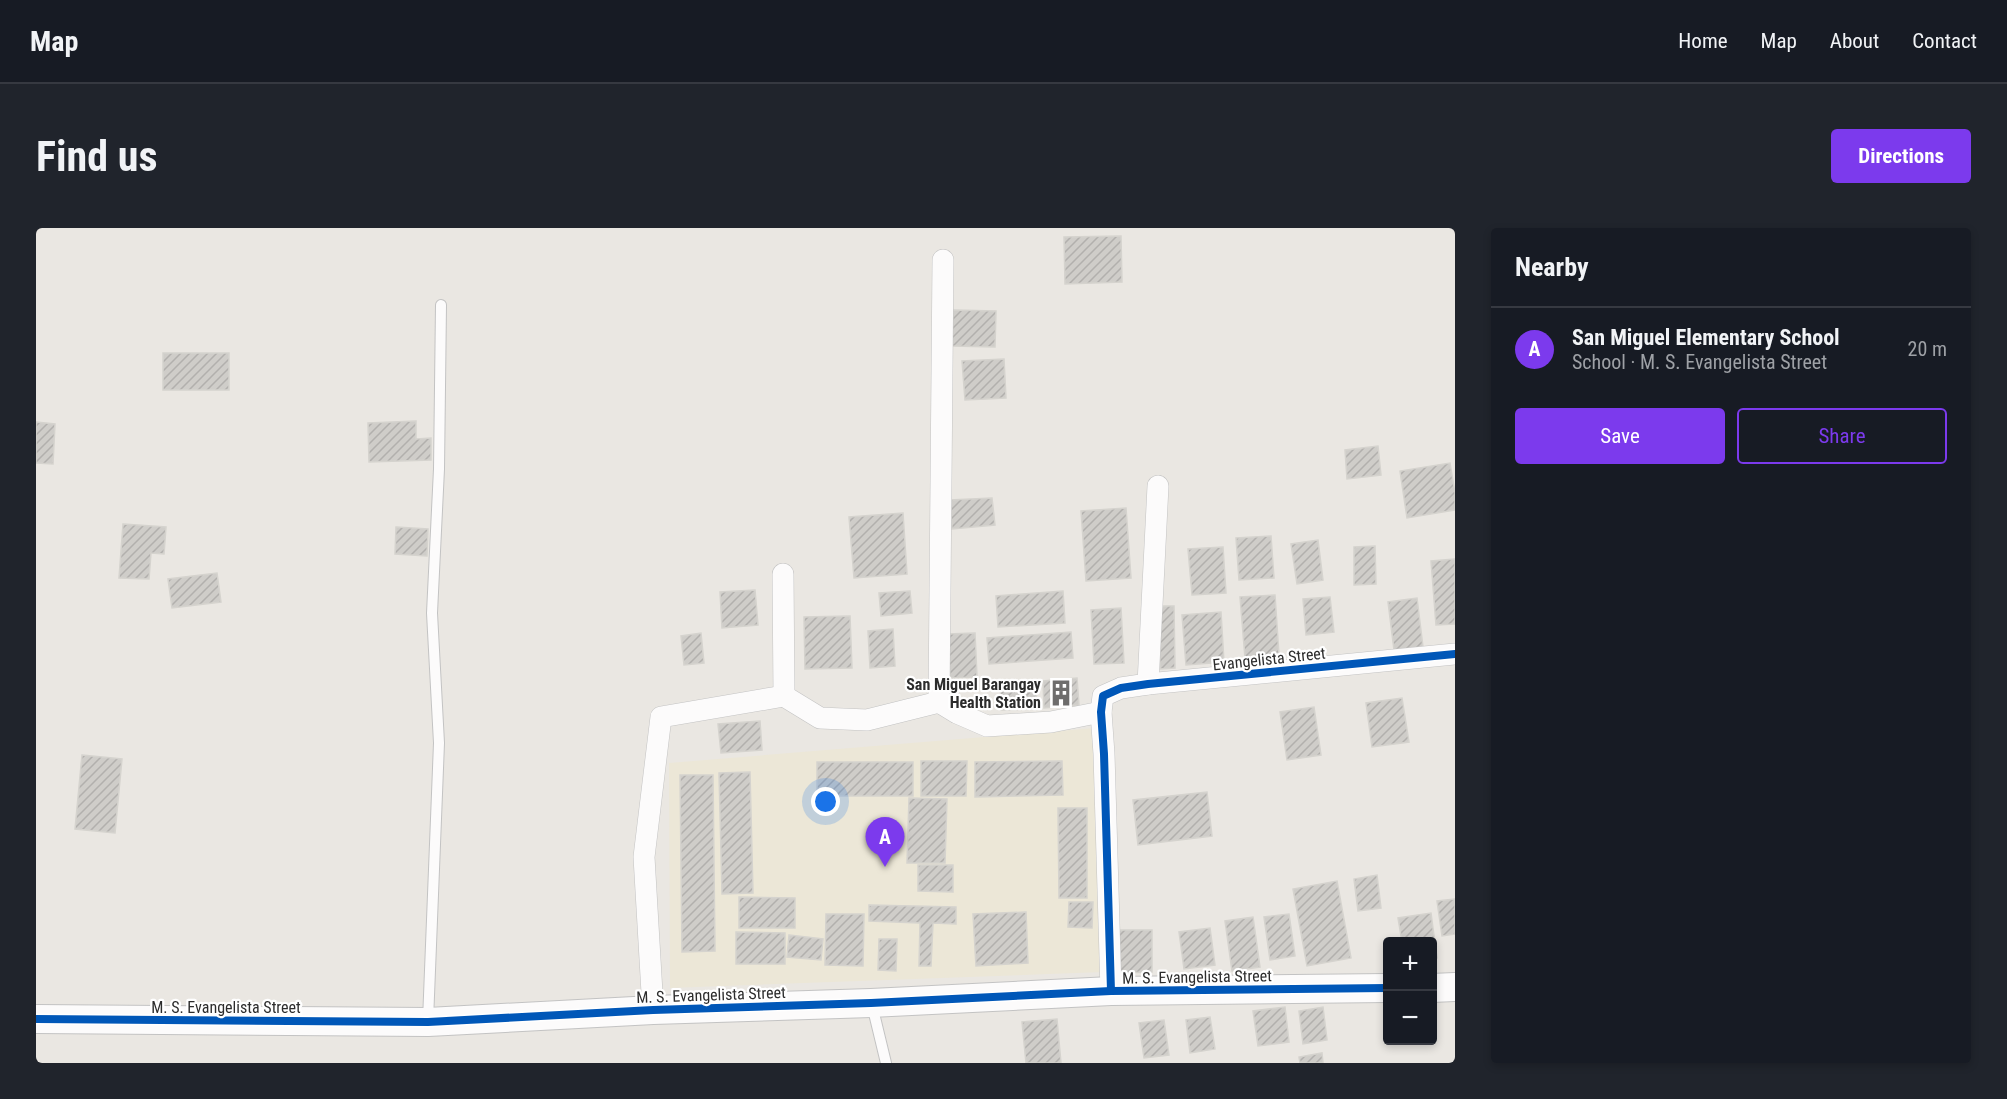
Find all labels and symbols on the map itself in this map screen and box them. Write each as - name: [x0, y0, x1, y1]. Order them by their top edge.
- street label: Evangelista Street: [1212, 644, 1327, 674]
- place label: San Miguel Barangay Health Station: [906, 675, 1041, 712]
- building icon: San Miguel Barangay Health Station: [1046, 678, 1076, 708]
- your location: [811, 787, 840, 816]
- pin: A: [866, 818, 904, 867]
- street label: M. S. Evangelista Street: [1122, 966, 1272, 988]
- street label: M. S. Evangelista Street: [636, 983, 786, 1007]
- street label: M. S. Evangelista Street: [151, 998, 301, 1017]

